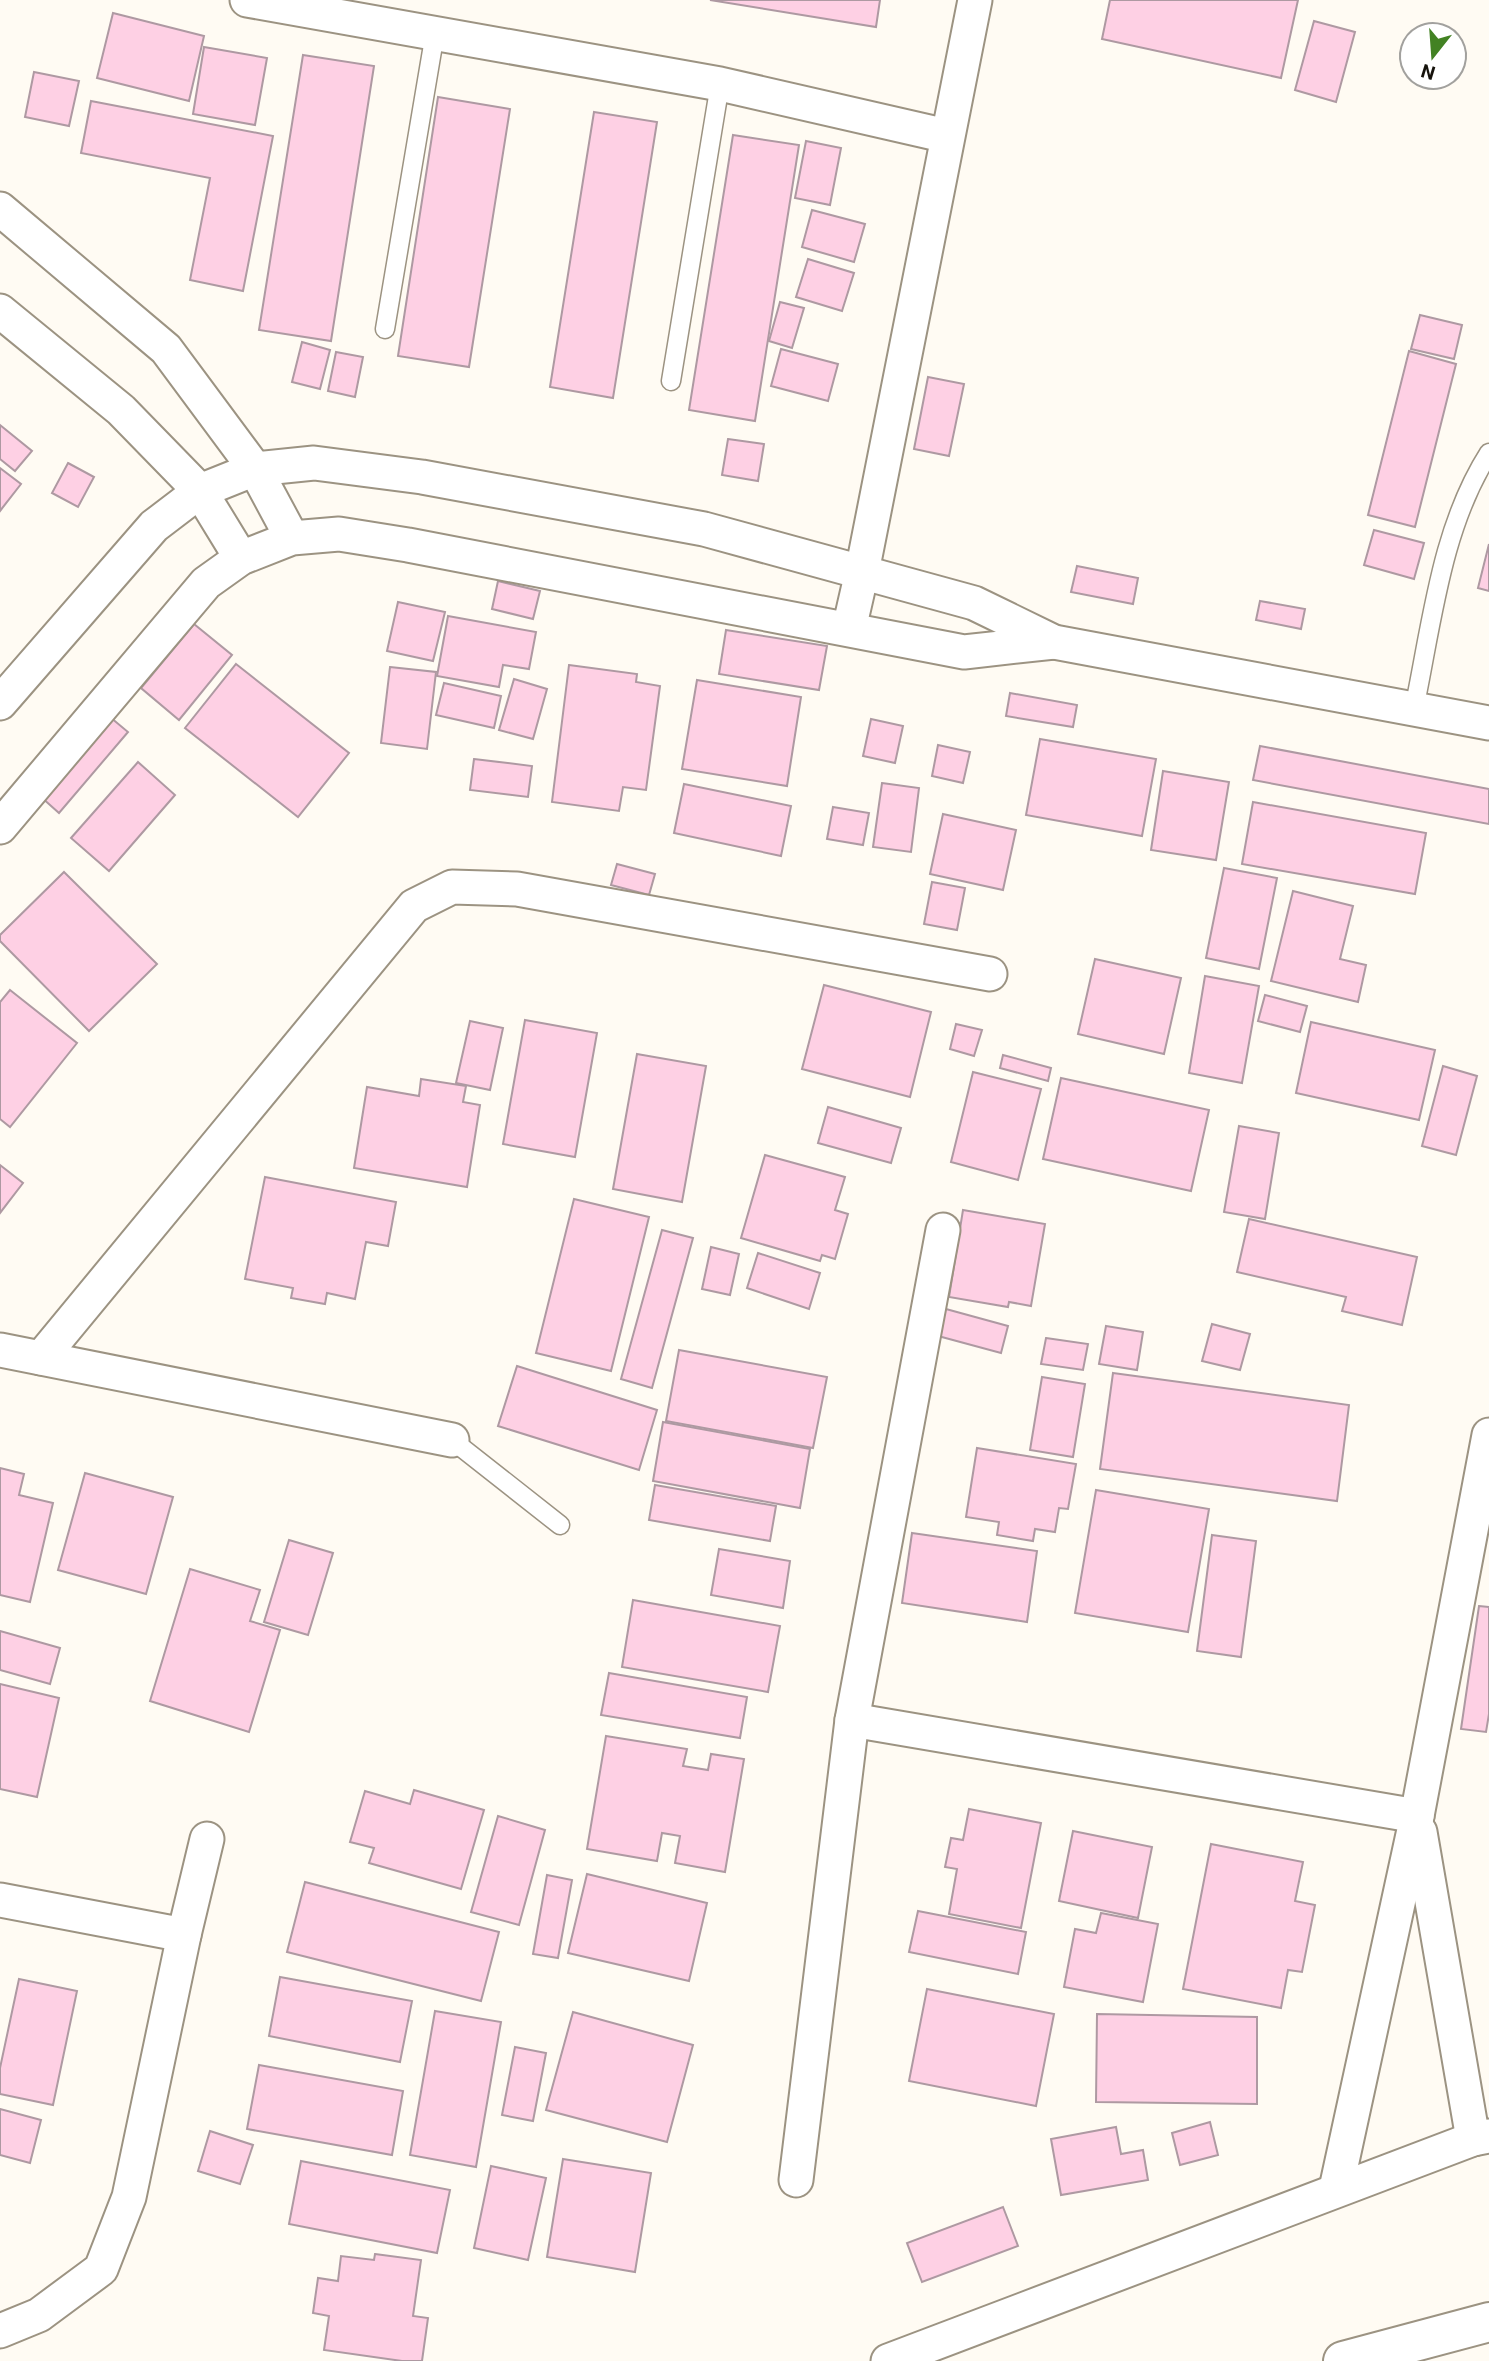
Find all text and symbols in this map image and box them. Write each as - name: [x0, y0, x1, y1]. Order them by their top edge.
- north arrow: [1398, 21, 1468, 91]
- text: N: [1418, 59, 1438, 85]

